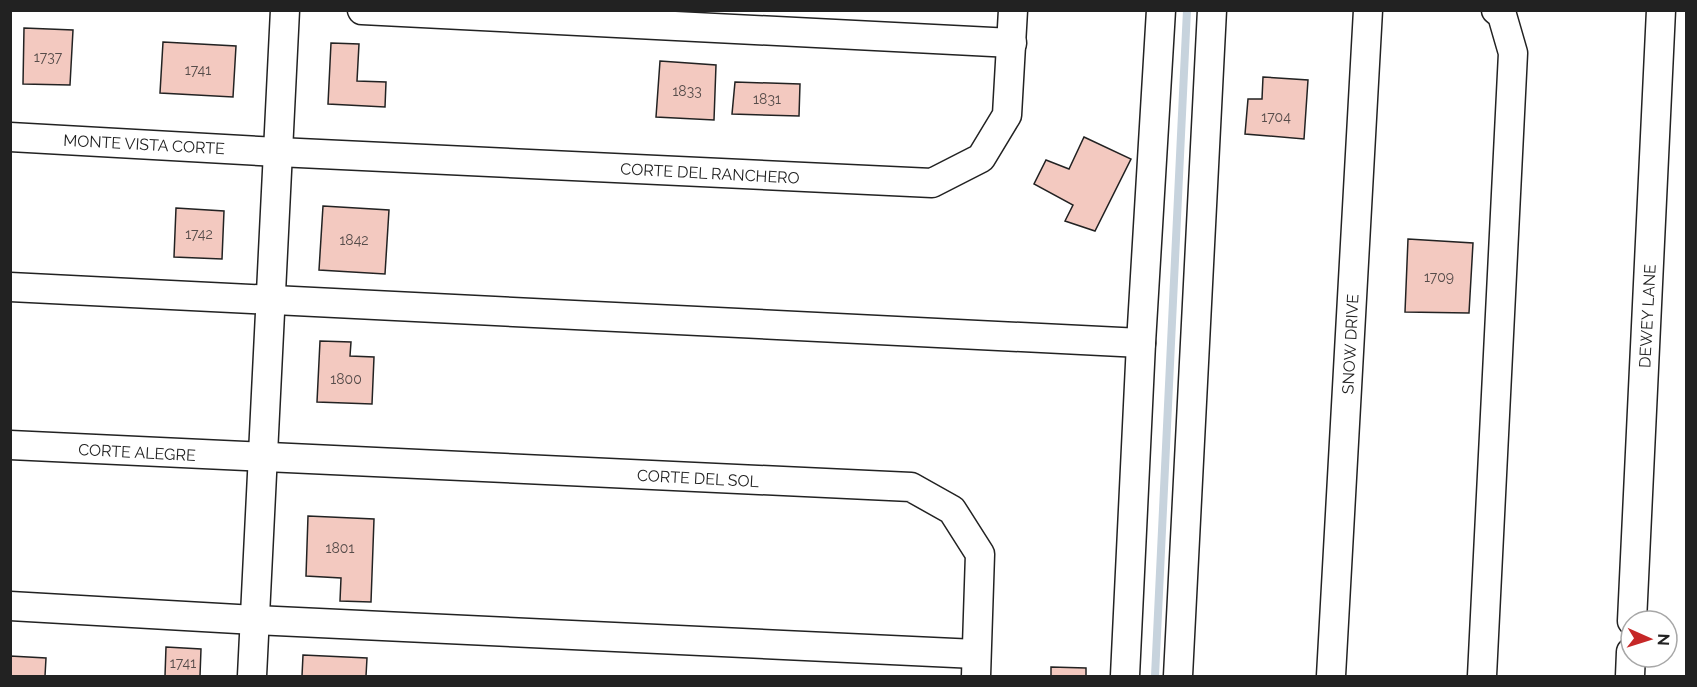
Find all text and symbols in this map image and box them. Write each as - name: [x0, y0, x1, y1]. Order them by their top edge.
- house number: 1737: [34, 49, 63, 65]
- house number: 1741: [185, 62, 211, 78]
- house number: 1833: [672, 83, 702, 99]
- house number: 1831: [753, 91, 781, 107]
- house number: 1704: [1261, 109, 1291, 125]
- street label: MONTE VISTA CORTE: [63, 131, 225, 158]
- street label: CORTE DEL RANCHERO: [620, 159, 800, 188]
- house number: 1742: [185, 226, 213, 242]
- house number: 1842: [339, 232, 369, 248]
- street label: DEWEY LANE: [1635, 263, 1660, 368]
- house number: 1709: [1424, 269, 1454, 285]
- street label: SNOW DRIVE: [1338, 293, 1363, 395]
- house number: 1800: [330, 371, 362, 387]
- street label: CORTE ALEGRE: [78, 440, 196, 465]
- street label: CORTE DEL SOL: [637, 466, 760, 491]
- house number: 1801: [326, 540, 354, 556]
- north arrow: [1619, 609, 1679, 669]
- text: N: [1654, 633, 1673, 646]
- house number: 1741: [170, 655, 196, 671]

